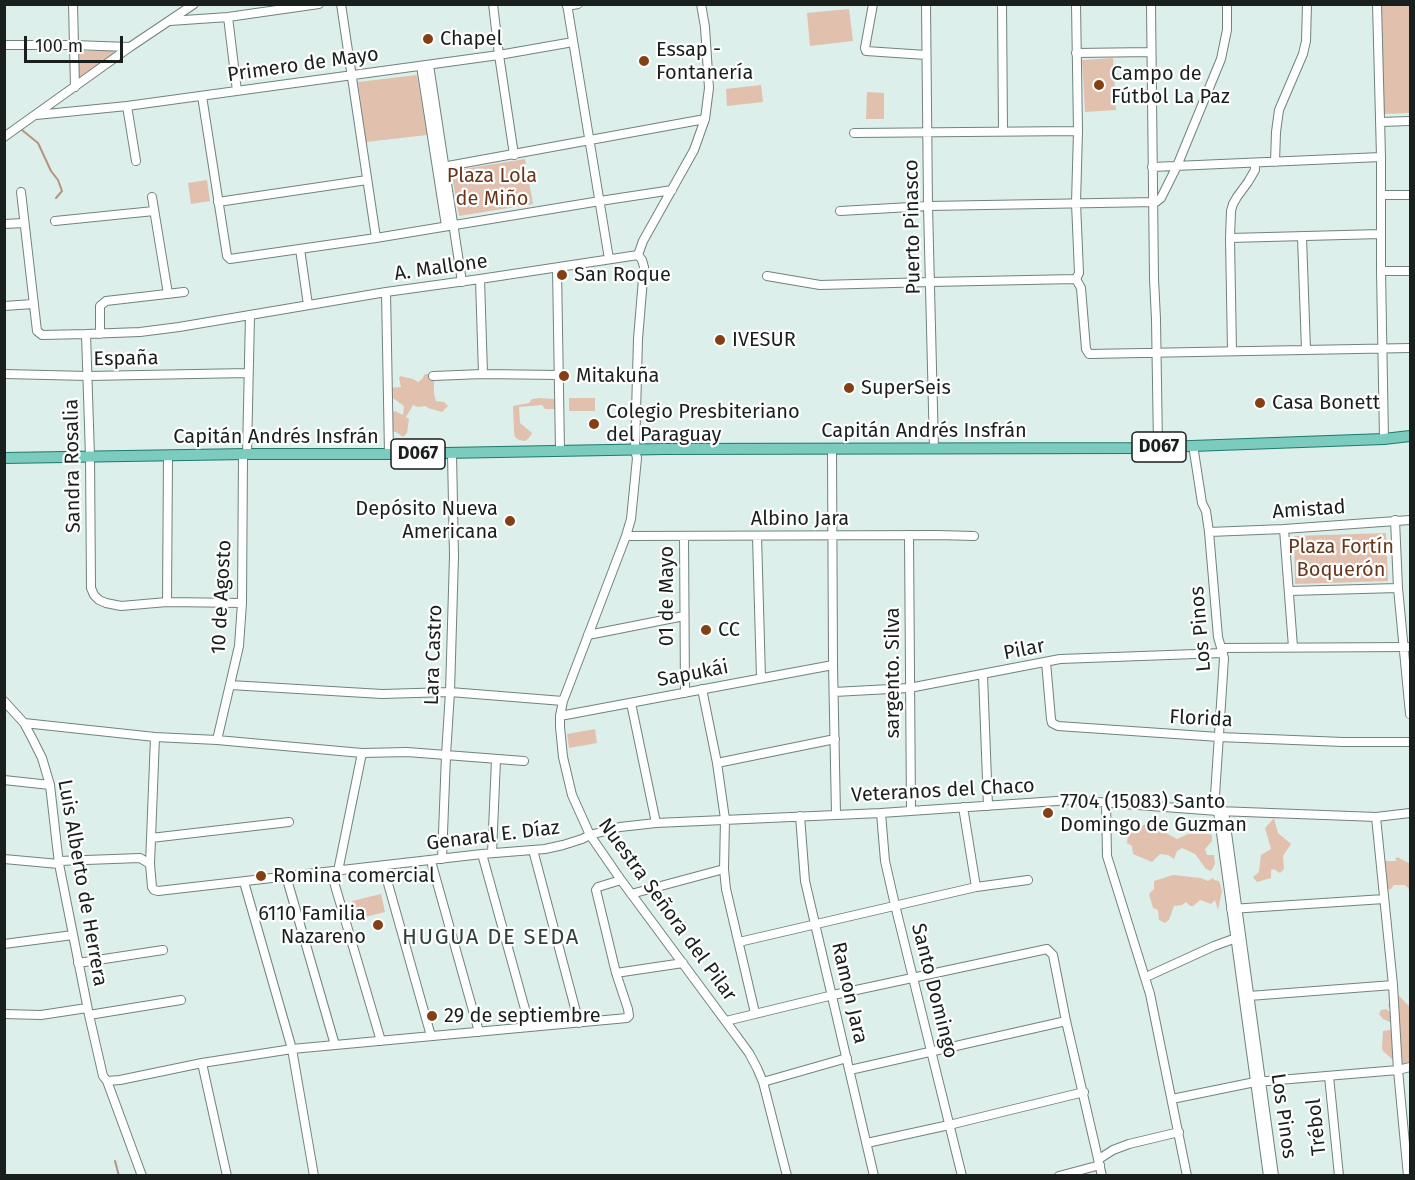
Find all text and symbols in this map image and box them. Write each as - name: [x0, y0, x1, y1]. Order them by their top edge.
- scale bar: [27, 24, 126, 62]
- place label: Chapel: [440, 27, 502, 51]
- marker: Chapel: [421, 32, 435, 46]
- text: 100 m: [35, 35, 83, 57]
- place label: Essap - Fontanería: [656, 38, 753, 85]
- street label: Primero de Mayo: [226, 43, 380, 87]
- marker: Essap - Fontanería: [637, 54, 651, 68]
- place label: Campo de Fútbol La Paz: [1111, 62, 1230, 109]
- marker: Campo de Fútbol La Paz: [1092, 78, 1106, 92]
- street label: Puerto Pinasco: [900, 159, 926, 295]
- park label: Plaza Lola de Miño: [447, 164, 537, 211]
- street label: A. Mallone: [393, 250, 489, 286]
- place label: San Roque: [574, 263, 671, 287]
- marker: San Roque: [555, 268, 569, 282]
- place label: IVESUR: [732, 328, 796, 352]
- marker: IVESUR: [713, 333, 727, 347]
- street label: España: [93, 346, 159, 372]
- place label: Mitakuña: [576, 364, 659, 388]
- marker: Mitakuña: [557, 369, 571, 383]
- place label: SuperSeis: [861, 376, 951, 400]
- marker: SuperSeis: [842, 381, 856, 395]
- place label: Casa Bonett: [1272, 391, 1380, 415]
- marker: Casa Bonett: [1253, 396, 1267, 410]
- street label: Sandra Rosalia: [60, 399, 86, 533]
- place label: Colegio Presbiteriano del Paraguay: [606, 400, 800, 447]
- marker: Colegio Presbiteriano del Paraguay: [587, 417, 601, 431]
- street label: Capitán Andrés Insfrán: [821, 419, 1027, 443]
- street label: Capitán Andrés Insfrán: [173, 425, 379, 449]
- road number: D067: [1132, 432, 1186, 462]
- road number: D067: [391, 439, 445, 469]
- street label: Amistad: [1272, 495, 1346, 525]
- place label: Depósito Nueva Americana: [355, 497, 498, 544]
- street label: Albino Jara: [751, 507, 849, 531]
- marker: Depósito Nueva Americana: [503, 514, 517, 528]
- park label: Plaza Fortín Boquerón: [1288, 535, 1394, 582]
- street label: 10 de Agosto: [207, 539, 237, 655]
- street label: 01 de Mayo: [655, 546, 679, 646]
- street label: Los Pinos: [1185, 585, 1217, 673]
- street label: Lara Castro: [420, 604, 448, 706]
- street label: sargento. Silva: [881, 607, 905, 739]
- place label: CC: [718, 618, 740, 642]
- marker: CC: [699, 623, 713, 637]
- street label: Pilar: [1001, 634, 1047, 666]
- street label: Sapukái: [655, 655, 731, 693]
- street label: Florida: [1169, 705, 1233, 733]
- street label: Veteranos del Chaco: [851, 774, 1035, 808]
- street label: Luis Alberto de Herrera: [52, 778, 112, 988]
- place label: 7704 (15083) Santo Domingo de Guzman: [1060, 790, 1247, 837]
- marker: 7704 (15083) Santo Domingo de Guzman: [1041, 806, 1055, 820]
- street label: Nuestra Señora del Pilar: [593, 814, 741, 1006]
- street label: Genaral E. Díaz: [425, 816, 561, 856]
- place label: Romina comercial: [273, 864, 435, 888]
- marker: Romina comercial: [254, 869, 268, 883]
- place label: 6110 Familia Nazareno: [258, 902, 366, 949]
- marker: 6110 Familia Nazareno: [371, 918, 385, 932]
- street label: Santo Domingo: [906, 921, 962, 1061]
- district label: HUGUA DE SEDA: [402, 925, 580, 951]
- street label: Ramon Jara: [826, 940, 872, 1046]
- place label: 29 de septiembre: [444, 1004, 601, 1028]
- marker: 29 de septiembre: [425, 1009, 439, 1023]
- street label: Los Pinos: [1265, 1072, 1301, 1160]
- street label: Trébol: [1302, 1097, 1332, 1157]

